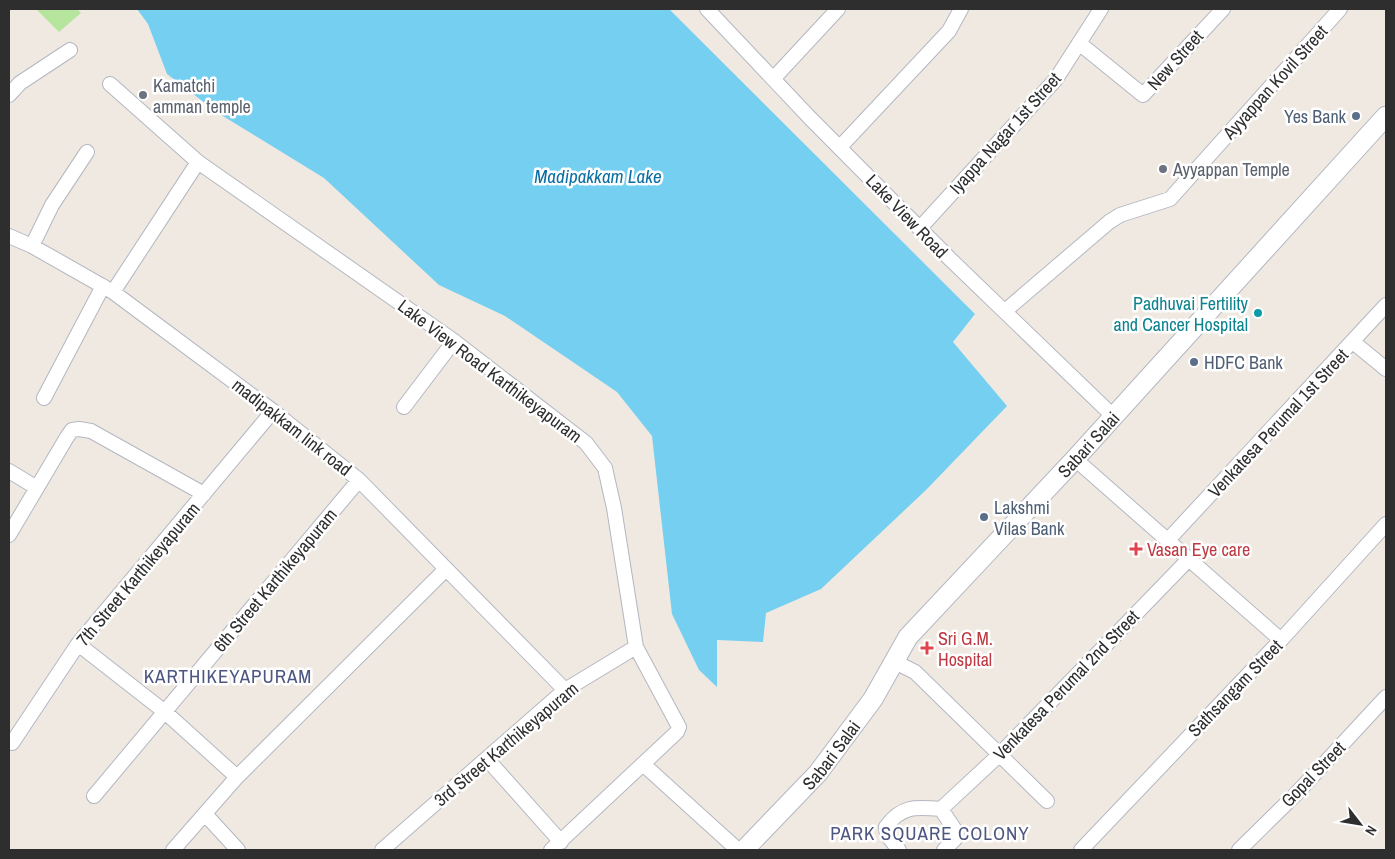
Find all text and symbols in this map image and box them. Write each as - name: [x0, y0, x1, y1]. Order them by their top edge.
- street label: Ayyappan Kovil Street: [1216, 19, 1333, 145]
- street label: New Street: [1141, 25, 1209, 95]
- street label: Iyappa Nagar 1st Street: [944, 67, 1066, 199]
- place label: Kamatchi amman temple: [153, 73, 251, 119]
- marker: Kamatchi amman temple: [137, 89, 149, 101]
- place label: Yes Bank: [1284, 104, 1347, 129]
- marker: Yes Bank: [1350, 110, 1362, 122]
- place label: Ayyappan Temple: [1172, 157, 1290, 182]
- water label: Madipakkam Lake: [534, 163, 662, 189]
- marker: Ayyappan Temple: [1157, 163, 1169, 175]
- street label: Lake View Road: [860, 168, 954, 264]
- place label: Padhuvai Fertility and Cancer Hospital: [1113, 291, 1249, 337]
- street label: Lake View Road Karthikeyapuram: [393, 293, 587, 449]
- marker: Padhuvai Fertility and Cancer Hospital: [1252, 307, 1264, 319]
- street label: Venkatesa Perumal 1st Street: [1202, 343, 1354, 503]
- place label: HDFC Bank: [1204, 350, 1283, 375]
- marker: HDFC Bank: [1188, 356, 1200, 368]
- street label: madipakkam link road: [227, 372, 357, 482]
- street label: Sabari Salai: [1052, 406, 1125, 483]
- place label: Lakshmi Vilas Bank: [994, 495, 1065, 541]
- street label: 7th Street Karthikeyapuram: [70, 497, 206, 651]
- street label: 6th Street Karthikeyapuram: [207, 503, 343, 657]
- marker: Lakshmi Vilas Bank: [978, 511, 990, 523]
- place label: Vasan Eye care: [1147, 537, 1250, 562]
- marker: Vasan Eye care: [1129, 542, 1143, 556]
- street label: Venkatesa Perumal 2nd Street: [987, 604, 1145, 766]
- place label: Sri G.M. Hospital: [938, 626, 993, 672]
- street label: Sathsangam Street: [1182, 634, 1288, 742]
- marker: Sri G.M. Hospital: [920, 641, 934, 655]
- district label: KARTHIKEYAPURAM: [144, 663, 312, 689]
- street label: 3rd Street Karthikeyapuram: [429, 676, 583, 812]
- street label: Sabari Salai: [796, 715, 866, 795]
- street label: Gopal Street: [1275, 736, 1351, 812]
- north arrow: [1335, 799, 1385, 849]
- district label: PARK SQUARE COLONY: [830, 820, 1030, 846]
- text: N: [1361, 823, 1381, 839]

